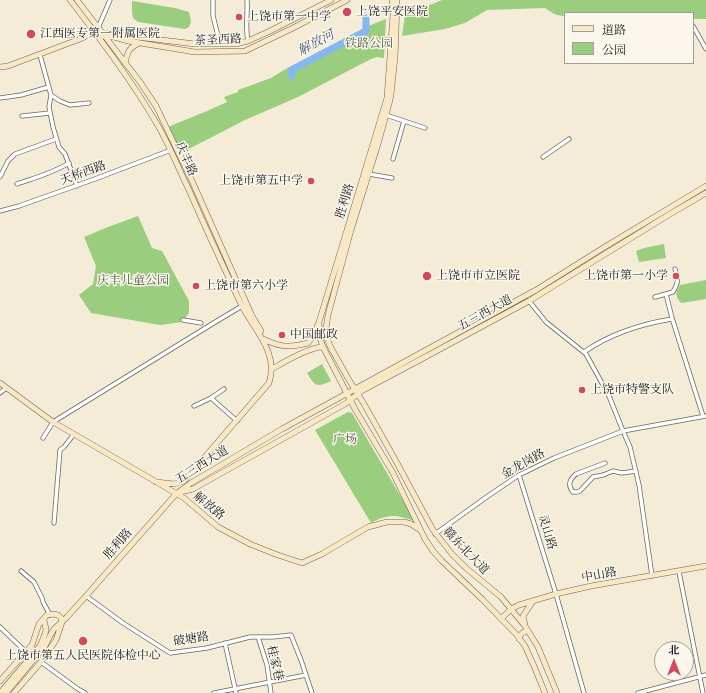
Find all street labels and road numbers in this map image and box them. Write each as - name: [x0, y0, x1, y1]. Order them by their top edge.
- street label: 茶圣西路: [194, 32, 242, 48]
- street label: 庆丰路: [172, 140, 200, 178]
- street label: 天桥西路: [58, 158, 108, 188]
- street label: 胜利路: [333, 182, 357, 220]
- street label: 五三西大道: [455, 292, 515, 334]
- street label: 五三西大道: [173, 443, 231, 487]
- street label: 金龙岗路: [499, 446, 547, 482]
- street label: 解放路: [190, 489, 228, 523]
- street label: 灵山路: [535, 513, 559, 551]
- street label: 赣东北大道: [440, 524, 492, 578]
- street label: 胜利路: [101, 526, 135, 562]
- street label: 中山路: [580, 565, 618, 585]
- street label: 破塘路: [172, 629, 210, 649]
- street label: 桂家巷: [264, 644, 286, 682]

